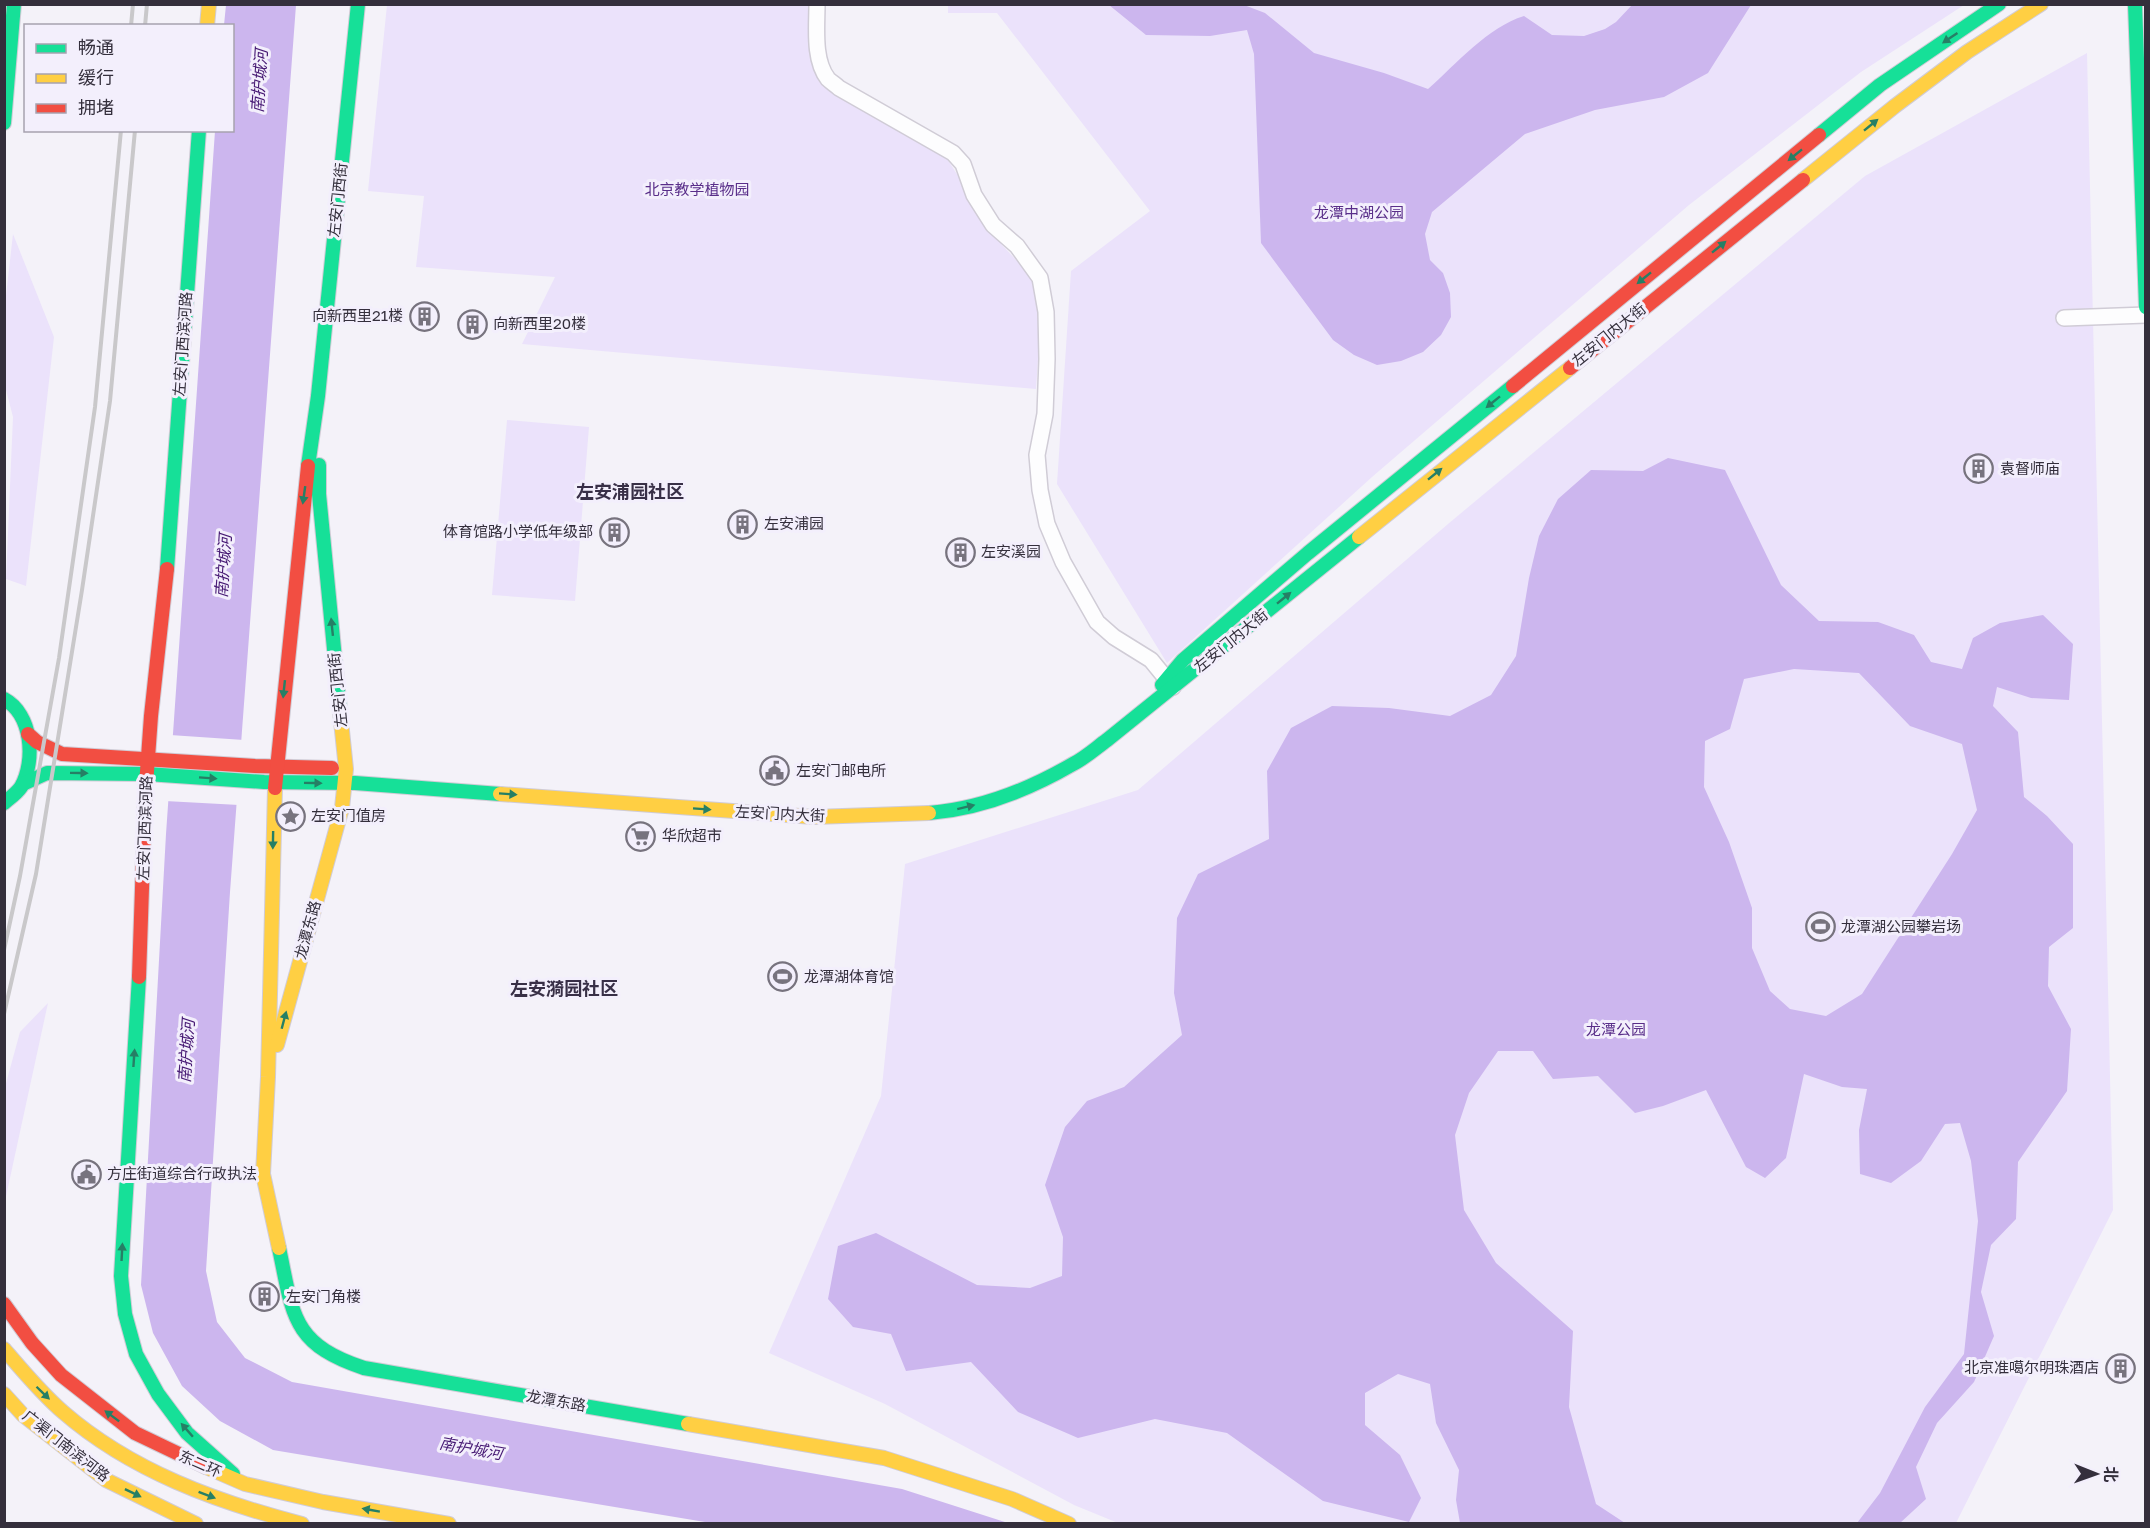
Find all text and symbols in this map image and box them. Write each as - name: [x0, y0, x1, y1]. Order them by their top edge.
- legend: [24, 24, 234, 132]
- one-way arrow: [1942, 32, 1959, 43]
- text: 畅通: [78, 36, 114, 58]
- water label: 南护城河: [247, 45, 271, 114]
- text: 缓行: [78, 66, 114, 88]
- text: 拥堵: [78, 96, 114, 118]
- one-way arrow: [1863, 119, 1878, 132]
- one-way arrow: [1787, 148, 1802, 160]
- street label: 左安门西街: [324, 162, 350, 238]
- park label: 北京教学植物园: [644, 180, 750, 198]
- park label: 龙潭中湖公园: [1314, 203, 1404, 221]
- one-way arrow: [1711, 241, 1726, 254]
- one-way arrow: [1636, 272, 1652, 285]
- street label: 左安门西滨河路: [169, 291, 195, 397]
- street label: 左安门内大街: [1568, 299, 1649, 370]
- building icon: 向新西里21楼: [408, 300, 440, 332]
- place label: 向新西里21楼: [312, 306, 403, 324]
- building icon: 向新西里20楼: [456, 308, 488, 340]
- place label: 向新西里20楼: [493, 314, 586, 332]
- one-way arrow: [1486, 395, 1501, 408]
- building icon: 袁督师庙: [1963, 453, 1995, 485]
- place label: 袁督师庙: [2000, 459, 2060, 477]
- one-way arrow: [1428, 469, 1443, 481]
- district label: 左安浦园社区: [576, 480, 684, 502]
- one-way arrow: [300, 486, 309, 505]
- building icon: 左安浦园: [727, 508, 759, 540]
- place label: 左安浦园: [764, 514, 824, 532]
- building icon: 体育馆路小学低年级部: [598, 516, 630, 548]
- place label: 体育馆路小学低年级部: [443, 522, 593, 540]
- water label: 南护城河: [211, 530, 235, 599]
- building icon: 左安溪园: [944, 536, 976, 568]
- place label: 左安溪园: [981, 542, 1041, 560]
- one-way arrow: [1277, 592, 1292, 604]
- street label: 左安门内大街: [1190, 605, 1271, 676]
- one-way arrow: [327, 618, 337, 637]
- street label: 左安门西街: [324, 652, 350, 728]
- one-way arrow: [279, 680, 289, 699]
- public building icon: 左安门邮电所: [759, 755, 791, 787]
- place label: 左安门邮电所: [796, 761, 886, 779]
- one-way arrow: [69, 768, 88, 777]
- one-way arrow: [198, 774, 217, 783]
- street label: 左安门西滨河路: [133, 775, 155, 881]
- one-way arrow: [303, 778, 322, 787]
- one-way arrow: [498, 790, 517, 799]
- place icon: 左安门值房: [274, 800, 306, 832]
- one-way arrow: [957, 801, 976, 811]
- street label: 左安门内大街: [735, 802, 825, 824]
- one-way arrow: [693, 804, 712, 814]
- place label: 左安门值房: [311, 806, 386, 824]
- supermarket icon: 华欣超市: [625, 820, 657, 852]
- place label: 华欣超市: [662, 826, 722, 844]
- one-way arrow: [268, 831, 278, 850]
- street label: 龙潭东路: [291, 898, 323, 961]
- sports icon: 龙潭湖公园攀岩场: [1804, 911, 1836, 943]
- place label: 龙潭湖公园攀岩场: [1841, 917, 1961, 935]
- sports icon: 龙潭湖体育馆: [767, 961, 799, 993]
- place label: 龙潭湖体育馆: [804, 967, 894, 985]
- district label: 左安漪园社区: [510, 977, 618, 999]
- one-way arrow: [280, 1011, 289, 1029]
- water label: 南护城河: [174, 1015, 198, 1084]
- park label: 龙潭公园: [1586, 1020, 1646, 1038]
- one-way arrow: [130, 1048, 139, 1067]
- public building icon: 方庄街道综合行政执法: [70, 1158, 102, 1190]
- place label: 方庄街道综合行政执法: [107, 1164, 257, 1182]
- one-way arrow: [118, 1243, 127, 1262]
- building icon: 左安门角楼: [249, 1281, 281, 1313]
- place label: 左安门角楼: [286, 1287, 361, 1305]
- building icon: 北京准噶尔明珠酒店: [2104, 1352, 2136, 1384]
- place label: 北京准噶尔明珠酒店: [1964, 1358, 2099, 1376]
- one-way arrow: [35, 1385, 49, 1399]
- street label: 龙潭东路: [525, 1386, 587, 1414]
- street label: 广渠门南滨河路: [20, 1406, 114, 1485]
- one-way arrow: [104, 1410, 119, 1422]
- one-way arrow: [180, 1422, 193, 1438]
- water label: 南护城河: [438, 1433, 507, 1464]
- north arrow: [2066, 1444, 2126, 1504]
- street label: 东二环: [176, 1446, 225, 1480]
- text: 北: [2101, 1466, 2121, 1482]
- one-way arrow: [125, 1488, 142, 1497]
- one-way arrow: [198, 1490, 216, 1500]
- one-way arrow: [361, 1505, 380, 1514]

